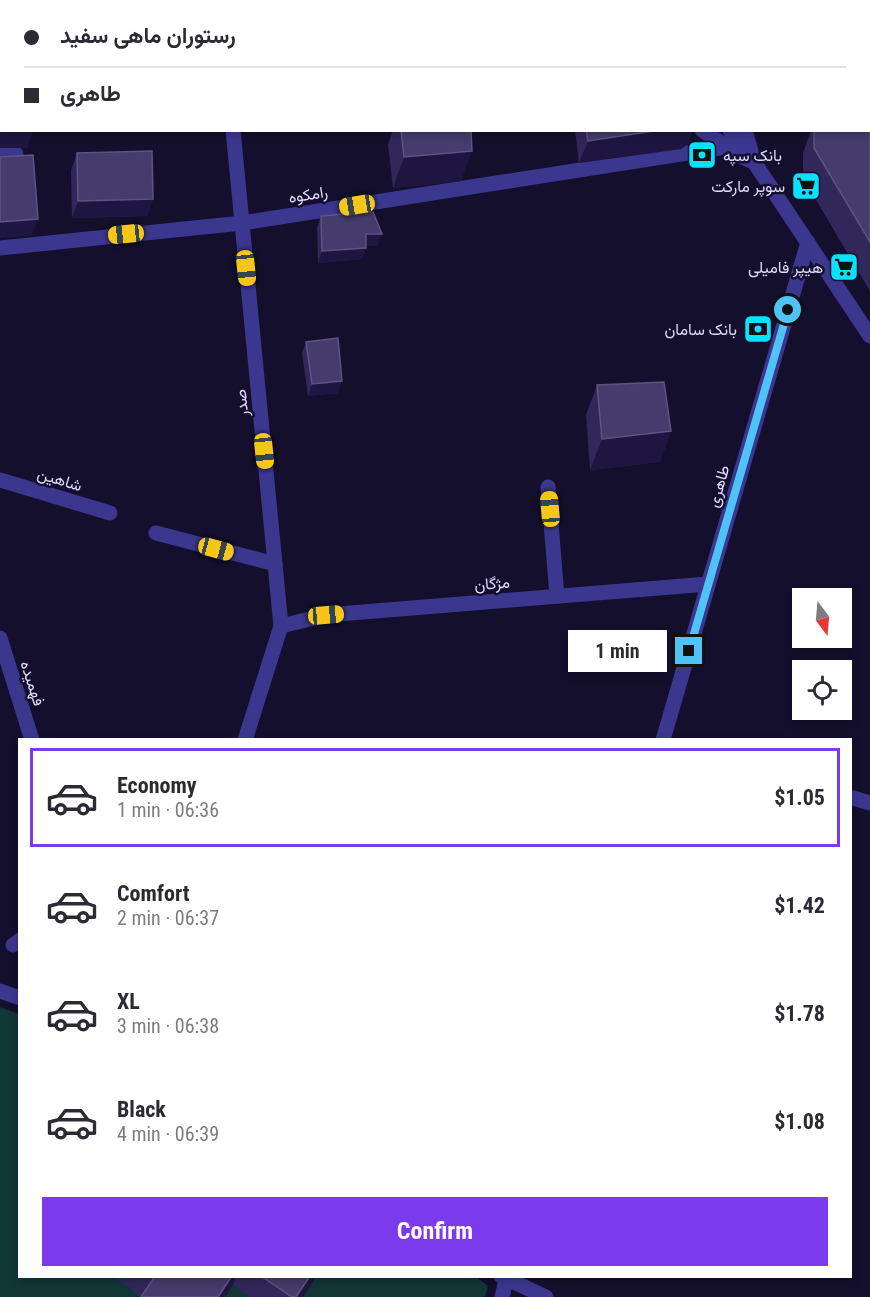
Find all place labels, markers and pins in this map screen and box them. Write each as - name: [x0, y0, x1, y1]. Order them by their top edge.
- bank icon: بانک سپه: [686, 139, 718, 171]
- place label: بانک سپه: [723, 146, 782, 167]
- supermarket icon: سوپر مارکت: [790, 170, 822, 202]
- place label: سوپر مارکت: [711, 177, 785, 198]
- supermarket icon: هیپر فامیلی: [828, 251, 860, 283]
- place label: هیپر فامیلی: [748, 258, 823, 279]
- bank icon: بانک سامان: [742, 313, 774, 345]
- place label: بانک سامان: [664, 320, 737, 339]

